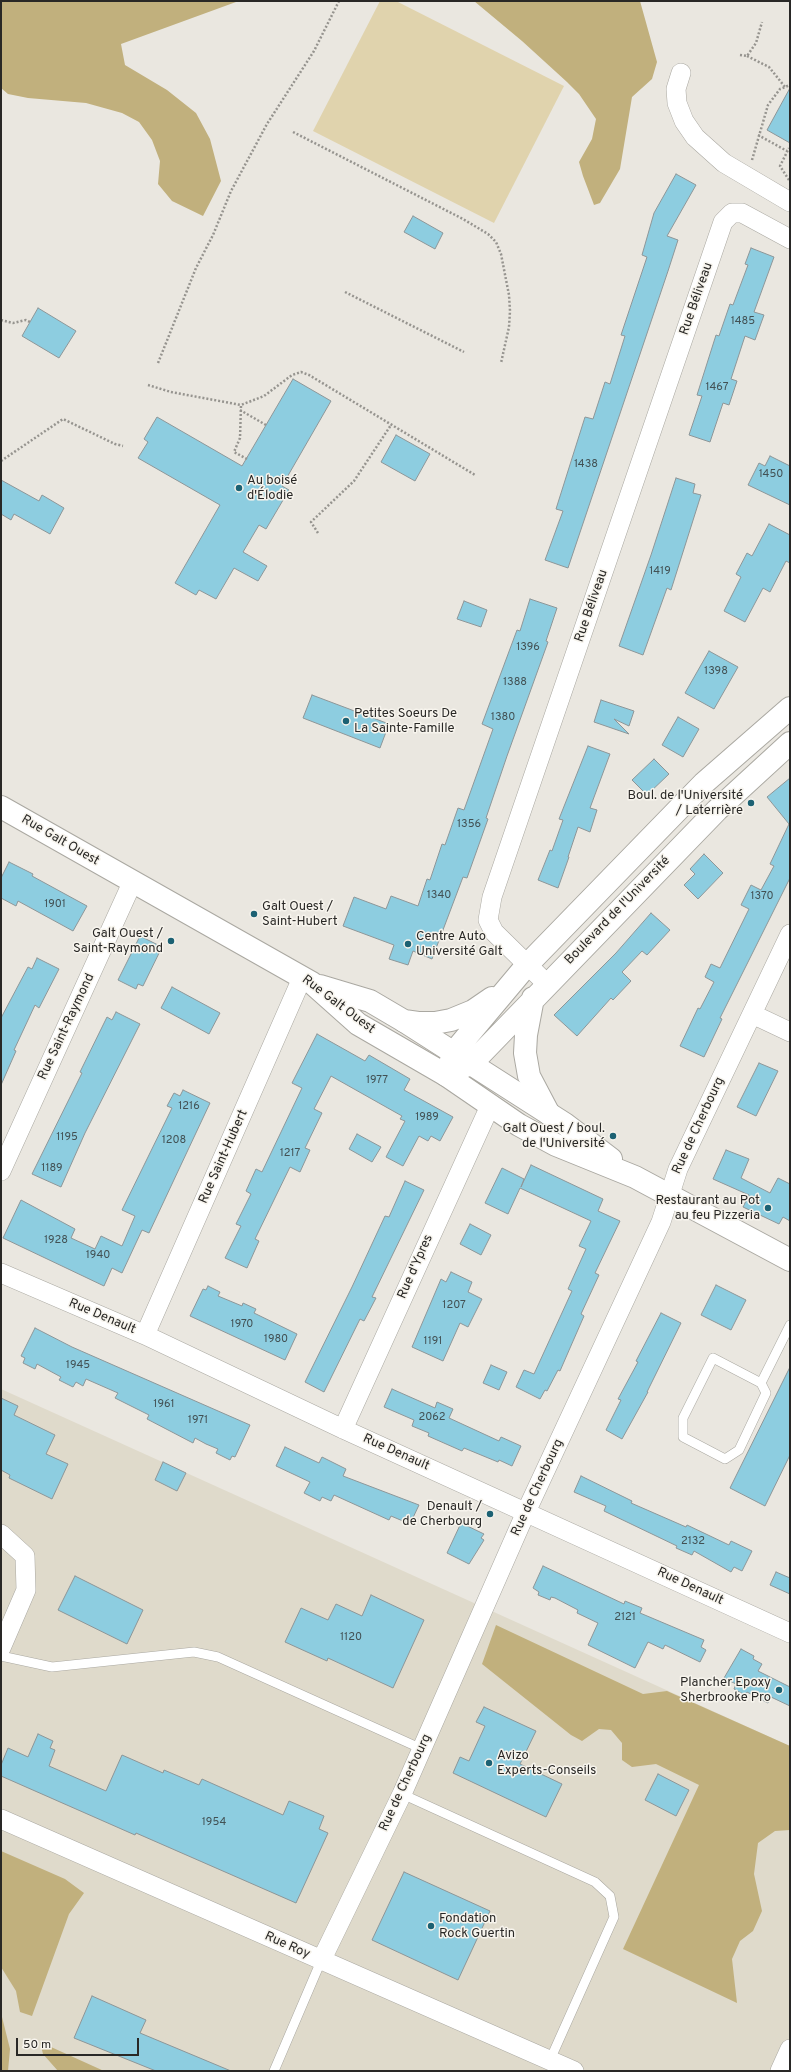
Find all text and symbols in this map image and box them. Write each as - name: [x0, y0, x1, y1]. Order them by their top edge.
- street label: Rue Béliveau: [677, 261, 717, 337]
- house number: 1485: [731, 315, 755, 329]
- house number: 1467: [706, 381, 728, 395]
- house number: 1438: [574, 458, 598, 472]
- house number: 1450: [759, 468, 783, 482]
- place label: Au boisé d'Élodie: [247, 473, 297, 504]
- marker: Au boisé d'Élodie: [234, 483, 244, 493]
- house number: 1419: [649, 565, 671, 579]
- street label: Rue Béliveau: [572, 568, 612, 644]
- house number: 1396: [516, 641, 540, 655]
- house number: 1398: [704, 665, 728, 679]
- house number: 1388: [503, 676, 527, 690]
- place label: Petites Soeurs De La Sainte-Famille: [354, 706, 457, 737]
- house number: 1380: [491, 711, 515, 725]
- marker: Petites Soeurs De La Sainte-Famille: [341, 716, 351, 726]
- place label: Boul. de l'Université / Laterrière: [627, 788, 743, 819]
- marker: Boul. de l'Université / Laterrière: [746, 798, 756, 808]
- street label: Rue Galt Ouest: [18, 812, 102, 870]
- house number: 1356: [457, 818, 481, 832]
- street label: Boulevard de l'Université: [562, 854, 674, 968]
- house number: 1340: [427, 889, 451, 903]
- house number: 1370: [750, 890, 774, 904]
- house number: 1901: [44, 898, 66, 912]
- place label: Galt Ouest / Saint-Hubert: [262, 899, 338, 930]
- marker: Galt Ouest / Saint-Hubert: [249, 909, 259, 919]
- place label: Galt Ouest / Saint-Raymond: [73, 926, 163, 957]
- place label: Centre Auto Université Galt: [416, 929, 503, 960]
- marker: Galt Ouest / Saint-Raymond: [166, 936, 176, 946]
- marker: Centre Auto Université Galt: [403, 939, 413, 949]
- street label: Rue Saint-Raymond: [35, 971, 99, 1083]
- street label: Rue Galt Ouest: [298, 972, 378, 1038]
- house number: 1977: [366, 1074, 388, 1088]
- street label: Rue de Cherbourg: [670, 1075, 728, 1177]
- house number: 1216: [178, 1100, 200, 1114]
- street label: Rue Saint-Hubert: [196, 1108, 252, 1206]
- house number: 1989: [415, 1111, 439, 1125]
- place label: Galt Ouest / boul. de l'Université: [502, 1121, 605, 1152]
- house number: 1195: [56, 1131, 78, 1145]
- marker: Galt Ouest / boul. de l'Université: [608, 1131, 618, 1141]
- house number: 1208: [162, 1134, 186, 1148]
- house number: 1217: [280, 1147, 300, 1161]
- house number: 1189: [41, 1162, 63, 1176]
- place label: Restaurant au Pot au feu Pizzeria: [655, 1193, 760, 1224]
- marker: Restaurant au Pot au feu Pizzeria: [763, 1203, 773, 1213]
- street label: Rue d'Ypres: [395, 1232, 437, 1302]
- house number: 1928: [44, 1234, 68, 1248]
- house number: 1940: [86, 1249, 110, 1263]
- street label: Rue Denault: [66, 1296, 138, 1338]
- house number: 1207: [442, 1299, 466, 1313]
- house number: 1970: [231, 1318, 253, 1332]
- house number: 1980: [264, 1333, 288, 1347]
- house number: 1191: [424, 1335, 442, 1349]
- house number: 1945: [66, 1359, 90, 1373]
- house number: 1961: [153, 1398, 175, 1412]
- house number: 2062: [418, 1411, 446, 1425]
- house number: 1971: [188, 1414, 208, 1428]
- street label: Rue Denault: [360, 1431, 432, 1475]
- street label: Rue de Cherbourg: [509, 1437, 567, 1539]
- place label: Denault / de Cherbourg: [402, 1499, 482, 1530]
- marker: Denault / de Cherbourg: [485, 1509, 495, 1519]
- house number: 2132: [681, 1535, 705, 1549]
- street label: Rue Denault: [654, 1565, 726, 1609]
- house number: 2121: [614, 1611, 636, 1625]
- house number: 1120: [340, 1631, 362, 1645]
- place label: Plancher Epoxy Sherbrooke Pro: [680, 1675, 771, 1706]
- marker: Plancher Epoxy Sherbrooke Pro: [774, 1685, 784, 1695]
- street label: Rue de Cherbourg: [377, 1732, 435, 1834]
- place label: Avizo Experts-Conseils: [497, 1748, 596, 1779]
- marker: Avizo Experts-Conseils: [484, 1758, 494, 1768]
- house number: 1954: [202, 1816, 226, 1830]
- place label: Fondation Rock Guertin: [439, 1911, 515, 1942]
- marker: Fondation Rock Guertin: [426, 1921, 436, 1931]
- street label: Rue Roy: [262, 1929, 312, 1963]
- scale bar: [18, 2030, 141, 2056]
- text: 50 m: [23, 2037, 51, 2053]

